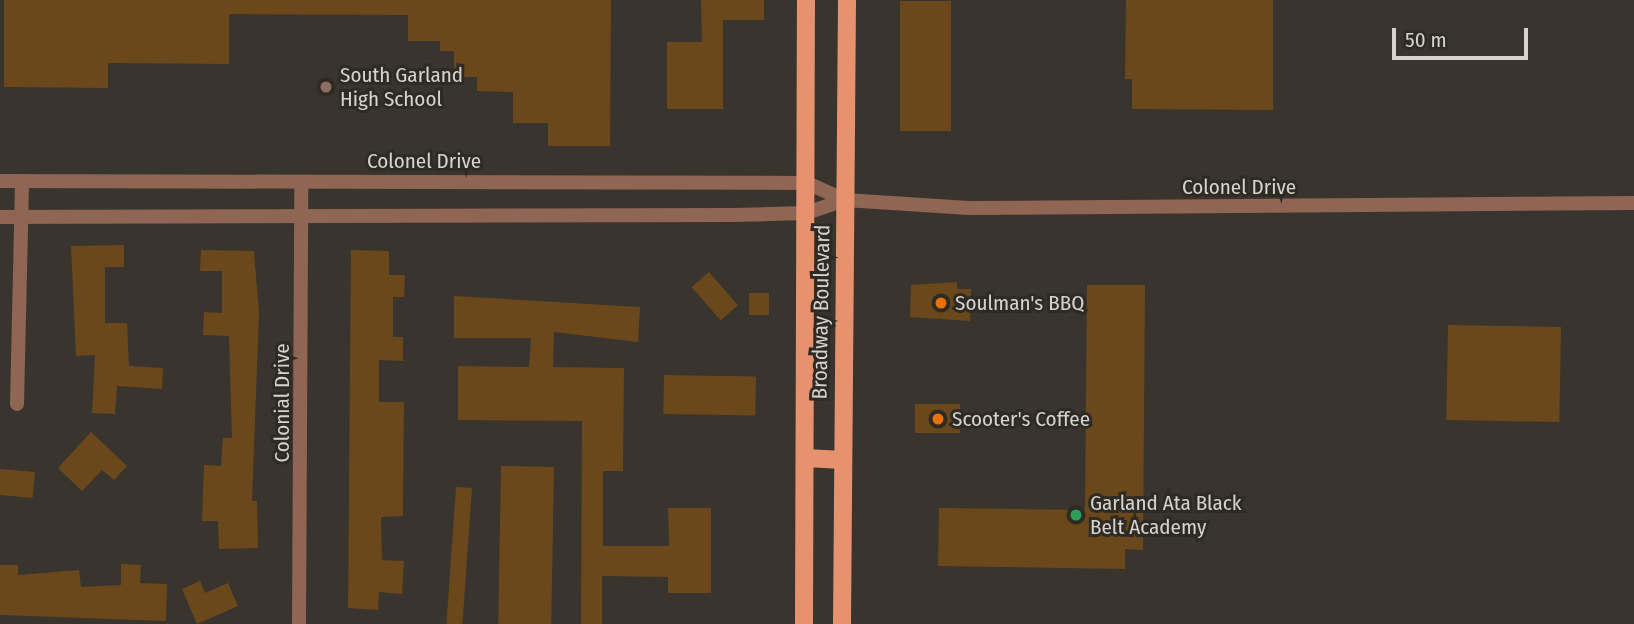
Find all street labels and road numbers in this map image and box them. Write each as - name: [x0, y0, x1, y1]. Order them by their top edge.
- street label: Colonel Drive: [367, 148, 481, 174]
- street label: Colonel Drive: [1182, 174, 1296, 200]
- street label: Broadway Boulevard: [807, 224, 835, 400]
- street label: Colonial Drive: [269, 343, 295, 463]

